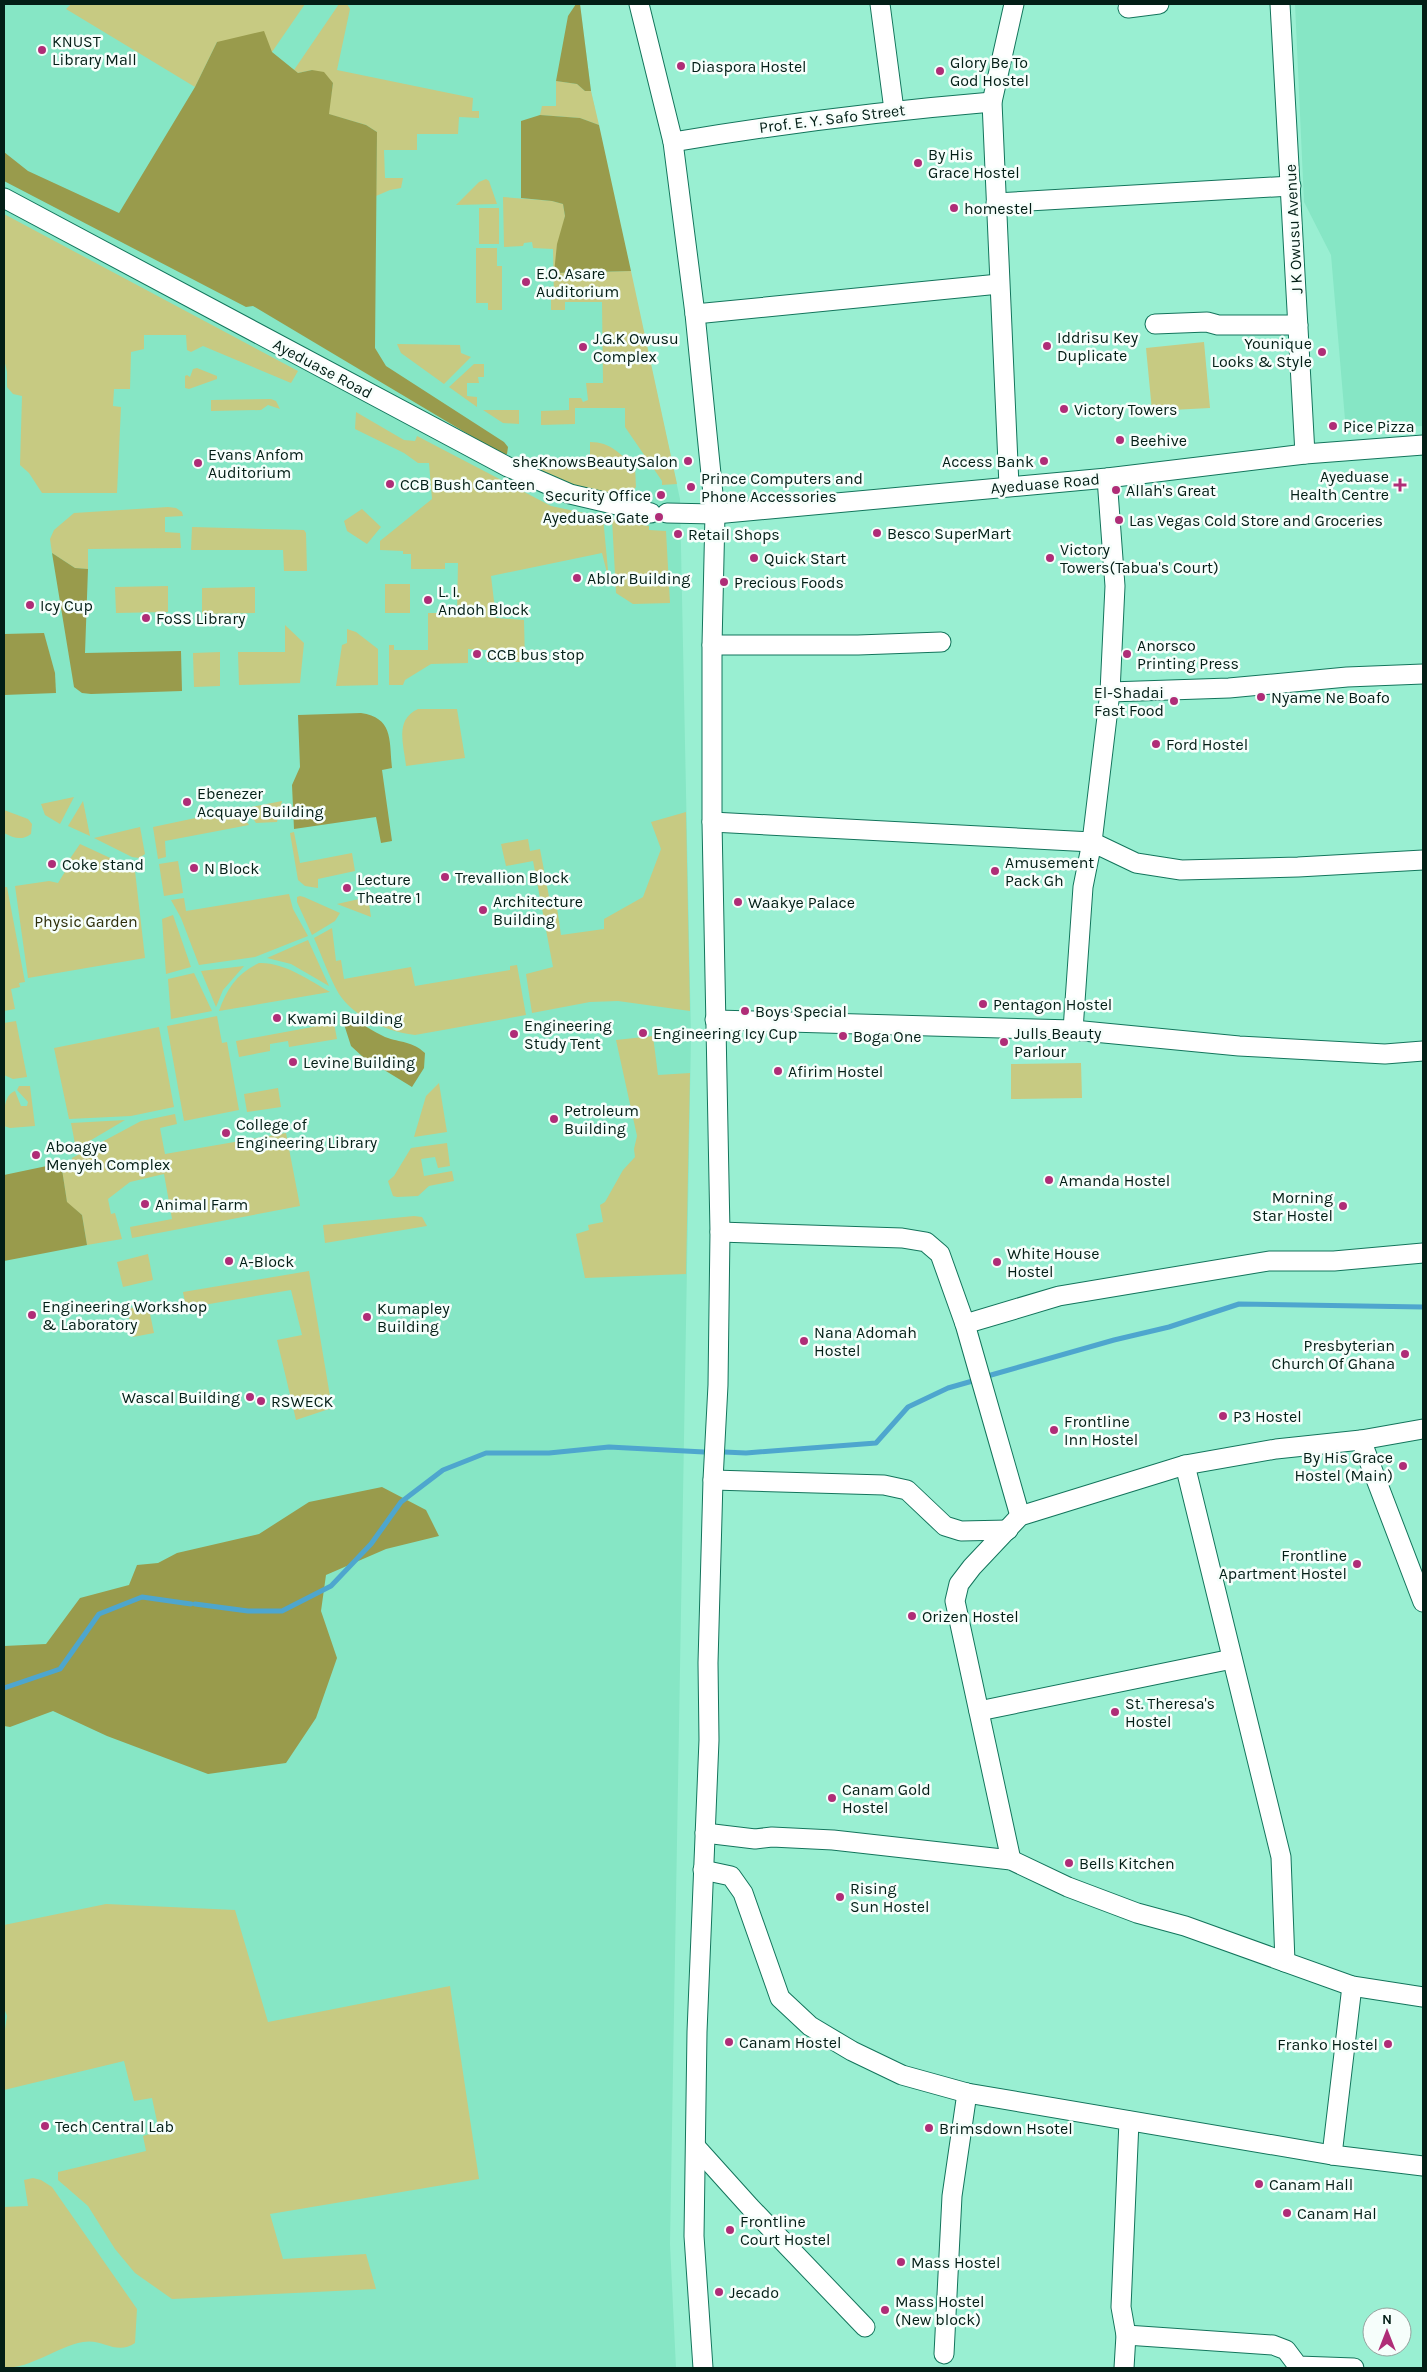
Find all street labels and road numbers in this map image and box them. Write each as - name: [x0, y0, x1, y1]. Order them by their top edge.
- street label: Prof. E. Y. Safo Street: [758, 100, 906, 137]
- street label: J K Owusu Avenue: [1281, 164, 1306, 294]
- street label: Ayeduase Road: [270, 334, 376, 403]
- street label: Ayeduase Road: [990, 469, 1100, 498]

